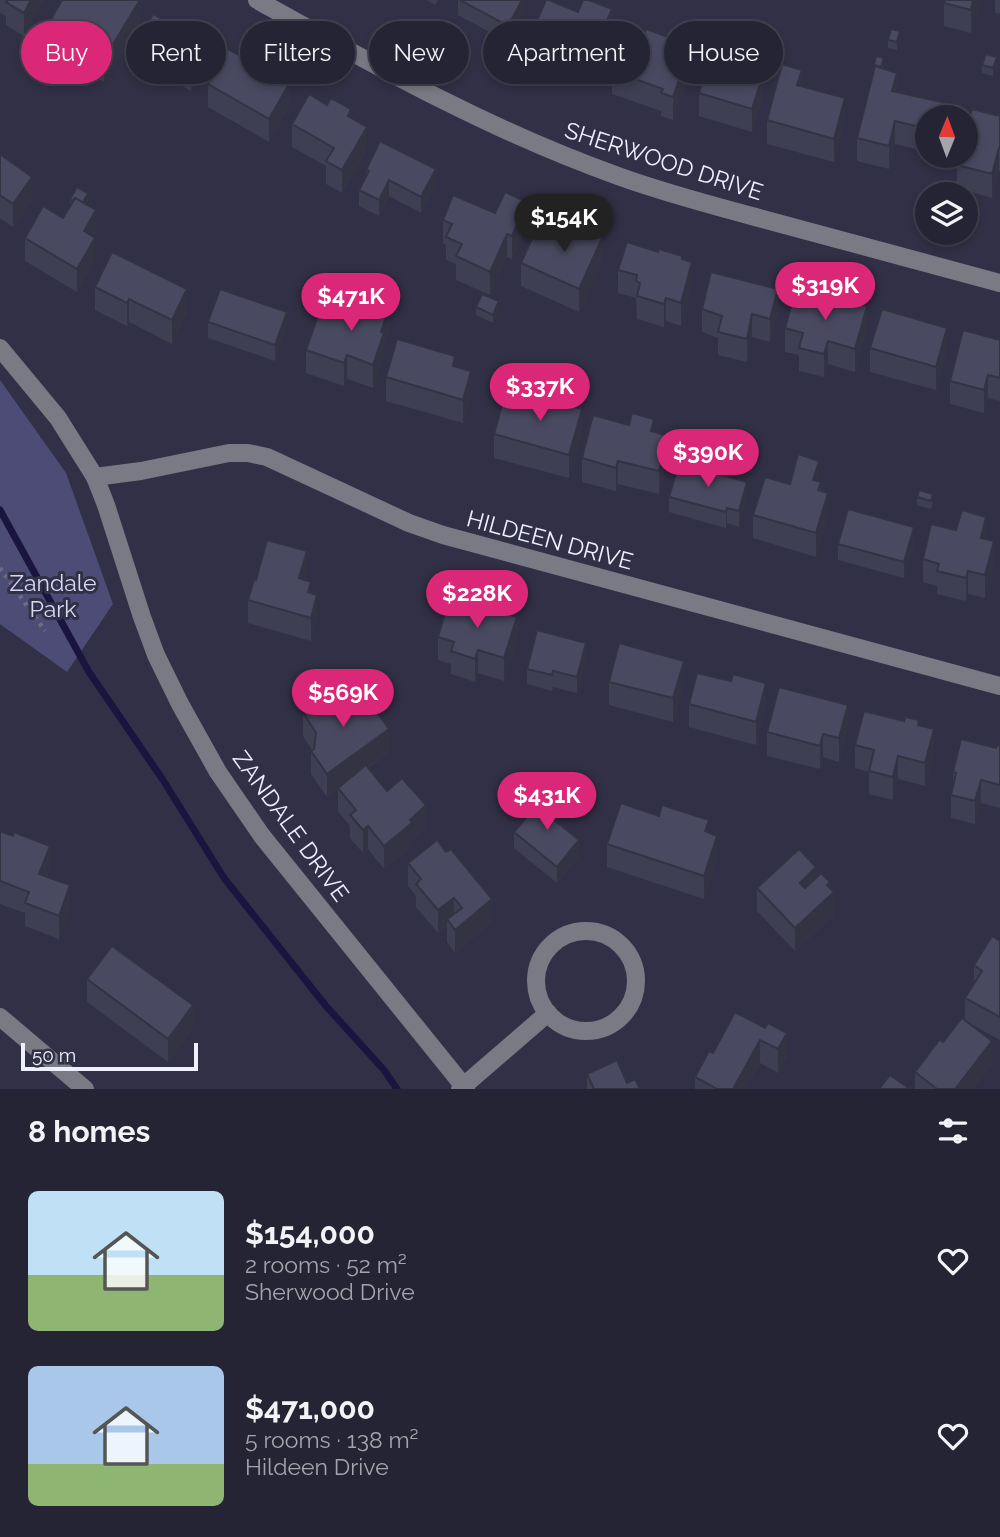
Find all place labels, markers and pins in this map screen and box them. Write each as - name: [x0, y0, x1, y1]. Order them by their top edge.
- pin: $154K: [515, 194, 613, 254]
- pin: $319K: [776, 262, 874, 322]
- pin: $471K: [302, 274, 400, 333]
- pin: $337K: [491, 364, 589, 423]
- pin: $390K: [659, 430, 757, 489]
- pin: $228K: [428, 570, 526, 630]
- pin: $569K: [294, 670, 392, 729]
- pin: $431K: [498, 772, 596, 832]

